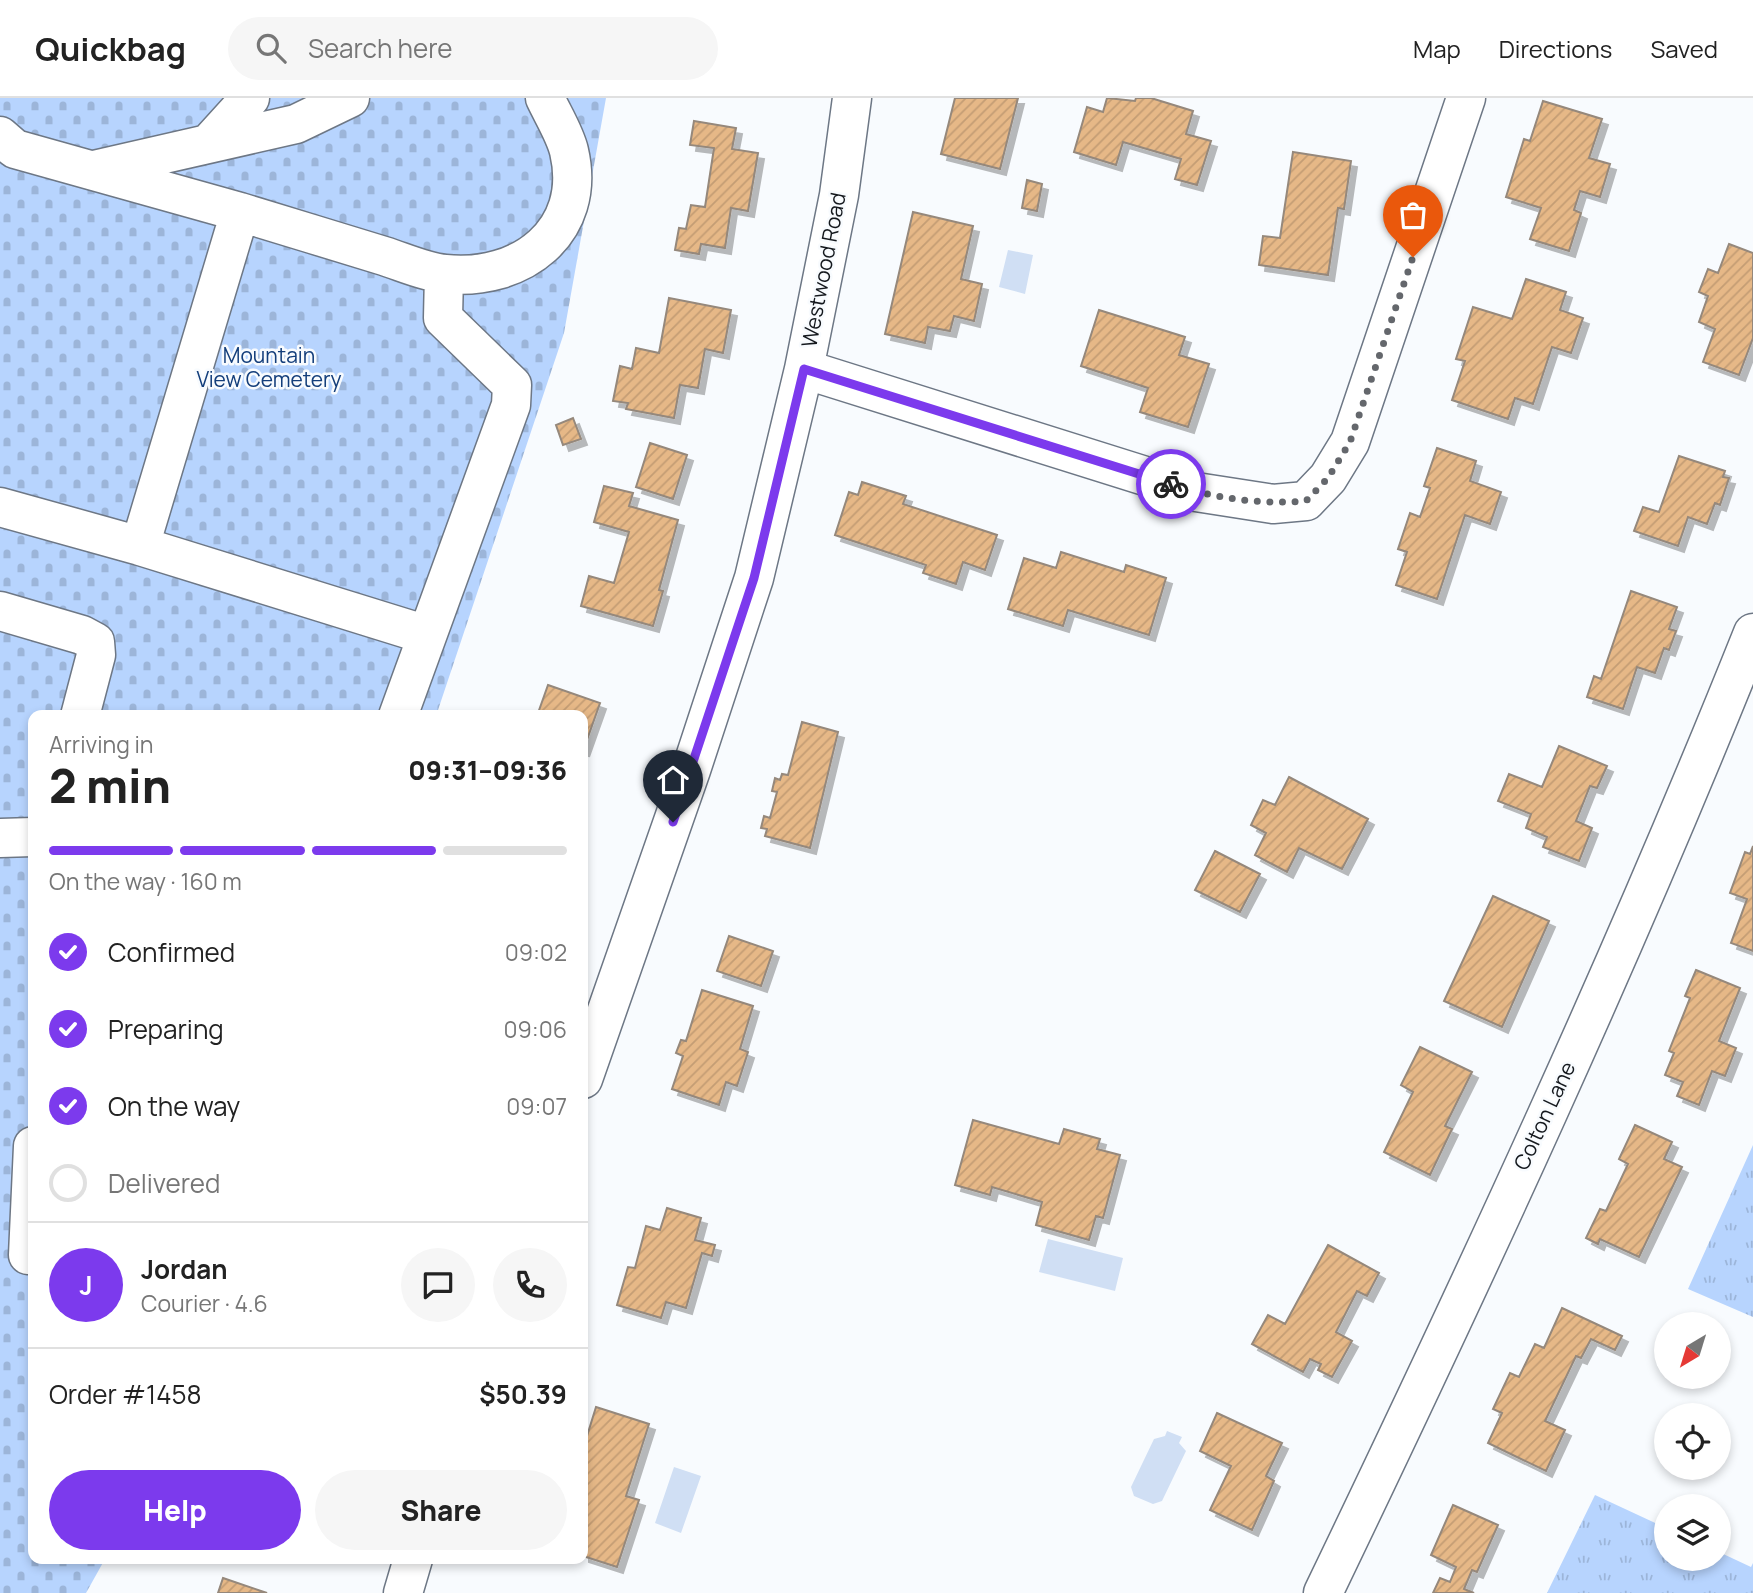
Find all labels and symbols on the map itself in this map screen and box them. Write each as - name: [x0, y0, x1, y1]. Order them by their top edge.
- pin: [1383, 185, 1443, 257]
- street label: Westwood Road: [794, 190, 852, 350]
- park label: Mountain View Cemetery: [196, 341, 342, 393]
- courier: [1136, 449, 1206, 519]
- pin: [643, 750, 703, 822]
- street label: Colton Lane: [1507, 1057, 1581, 1174]
- north arrow: [1654, 1312, 1731, 1390]

